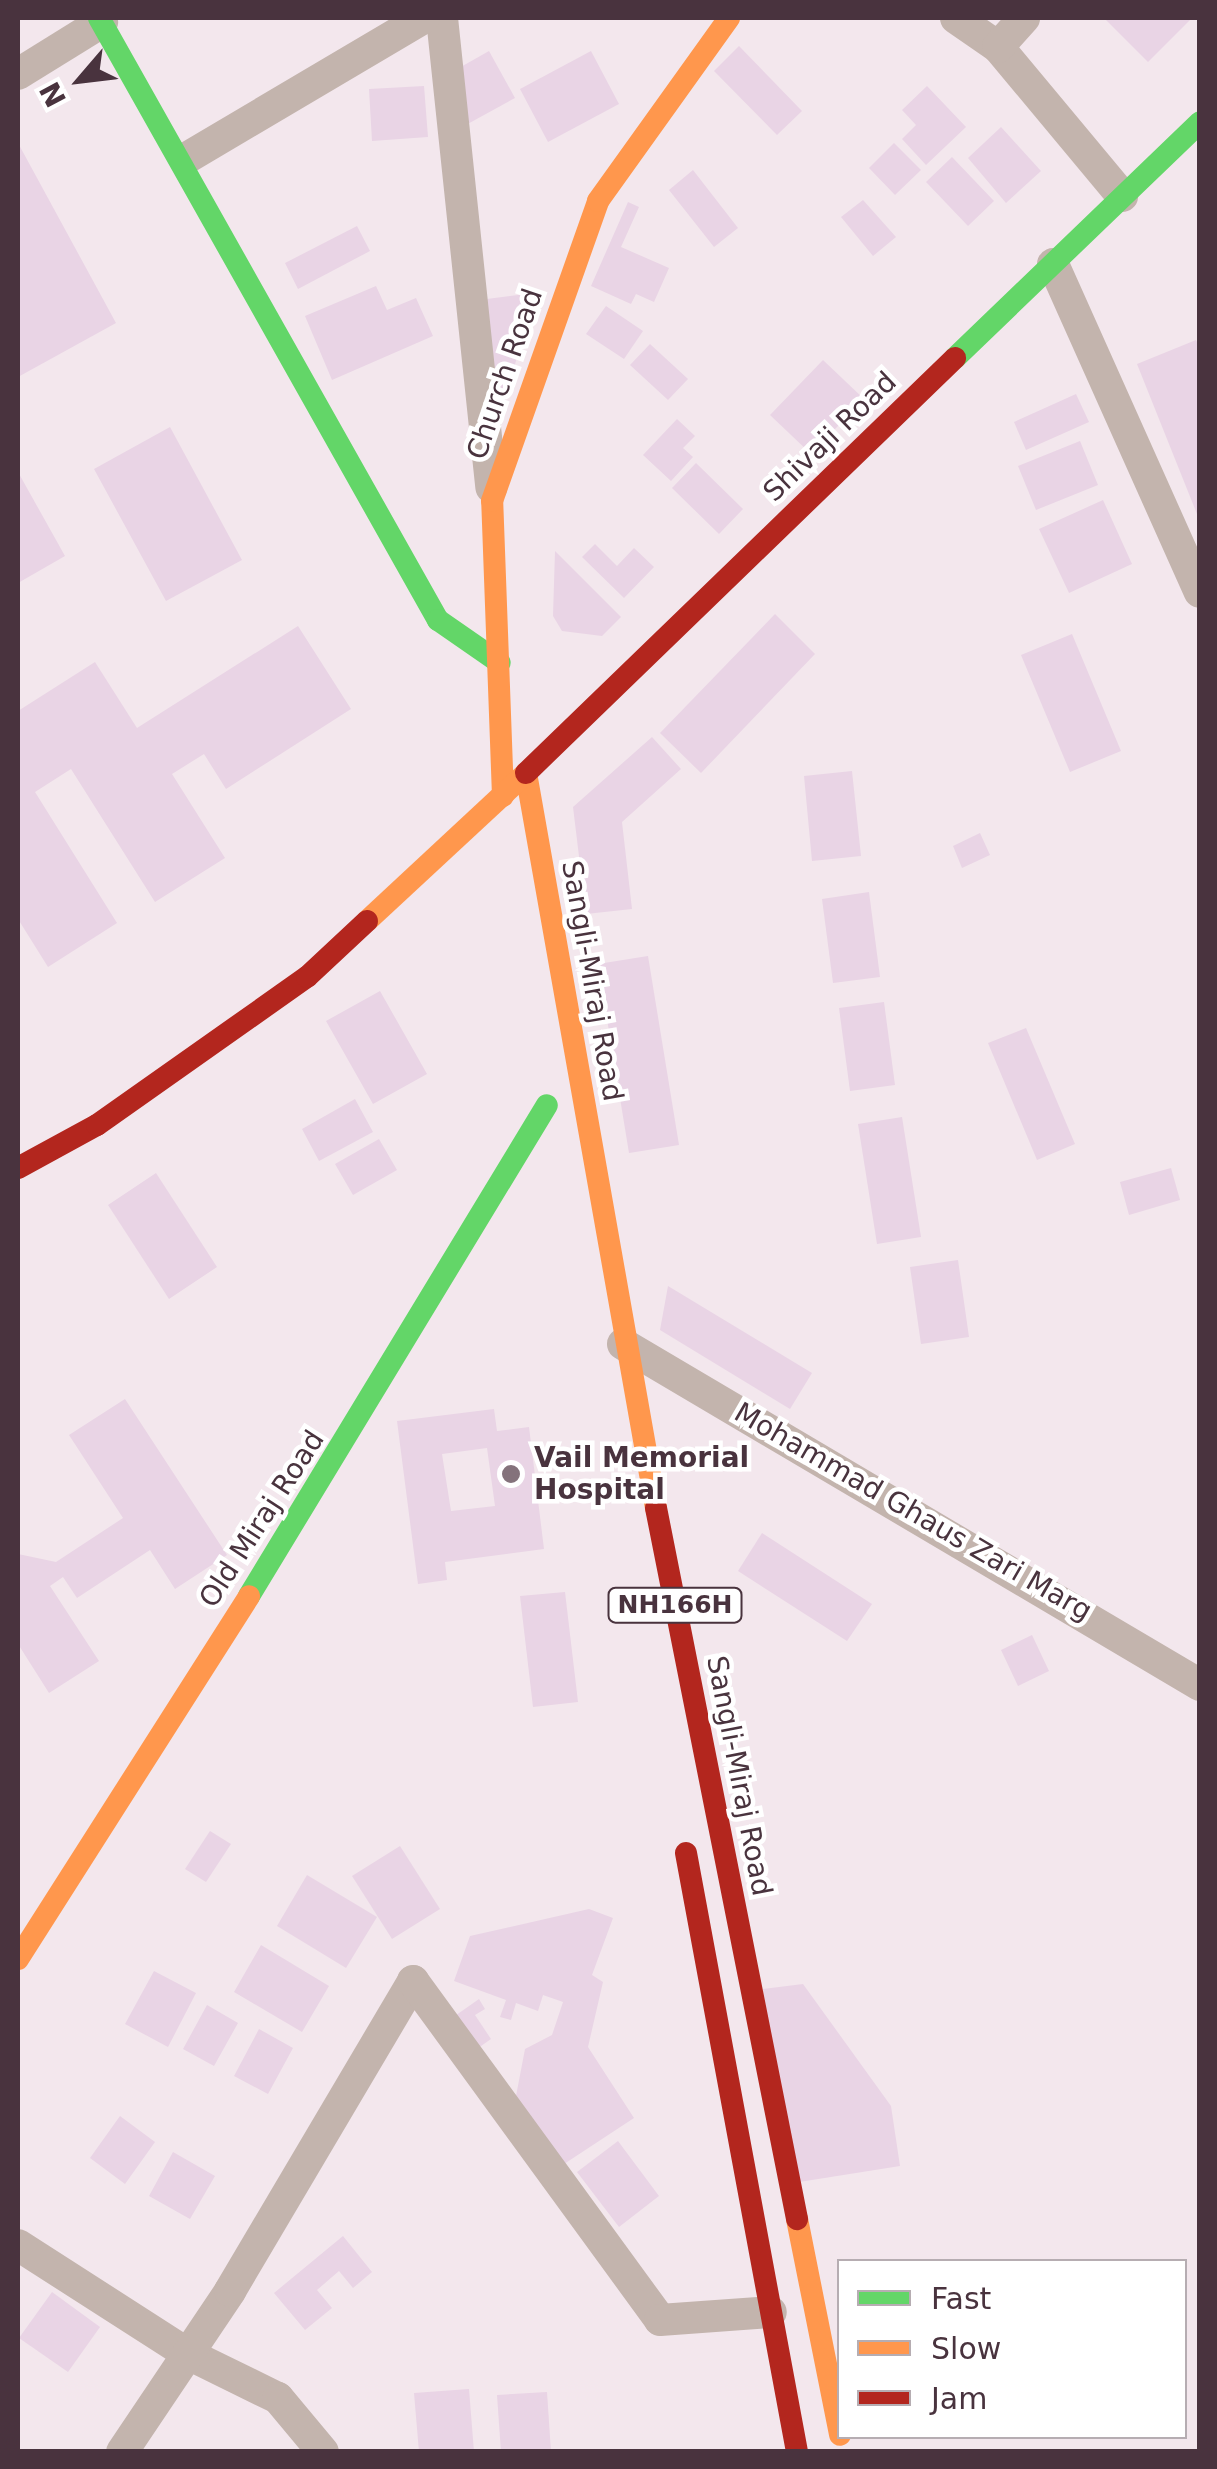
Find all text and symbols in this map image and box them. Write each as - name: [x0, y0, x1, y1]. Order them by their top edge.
- north arrow: [30, 30, 130, 130]
- text: N: [33, 76, 73, 112]
- street label: Church Road: [460, 284, 550, 464]
- street label: Shivaji Road: [757, 365, 903, 509]
- street label: Sangli-Miraj Road: [554, 858, 630, 1104]
- street label: Mohammad Ghaus Zari Marg: [728, 1396, 1098, 1628]
- street label: Old Miraj Road: [192, 1424, 332, 1614]
- place label: Vail Memorial Hospital: [534, 1441, 749, 1507]
- marker: Vail Memorial Hospital: [498, 1461, 524, 1487]
- road number: NH166H: [608, 1585, 742, 1625]
- street label: Sangli-Miraj Road: [699, 1653, 779, 1899]
- legend: [837, 2259, 1187, 2439]
- text: Fast: [931, 2281, 991, 2316]
- text: Slow: [931, 2331, 1001, 2366]
- text: Jam: [931, 2381, 987, 2416]

